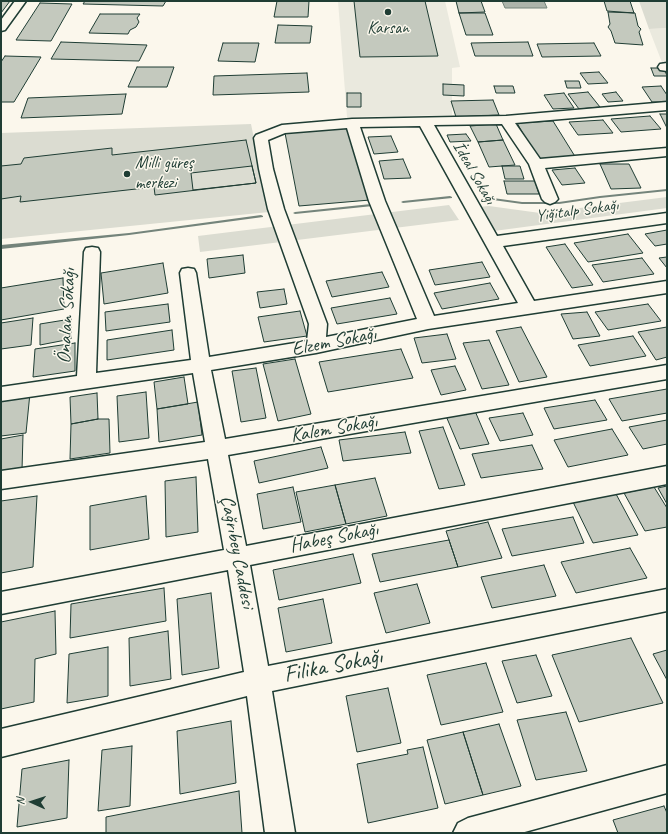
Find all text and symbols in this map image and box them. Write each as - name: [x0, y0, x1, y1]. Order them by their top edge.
- marker: Karsan: [383, 7, 393, 17]
- place label: Karsan: [367, 19, 409, 39]
- street label: İdeal Sokağı: [448, 138, 500, 208]
- place label: Milli güreş merkezi: [135, 154, 193, 194]
- marker: Milli güreş merkezi: [122, 169, 132, 179]
- street label: Yiğitalp Sokağı: [534, 195, 620, 227]
- street label: Önalan Sokağı: [53, 268, 81, 364]
- street label: Elzem Sokağı: [290, 322, 378, 362]
- street label: Kalem Sokağı: [289, 410, 379, 448]
- street label: Çağrıbey Caddesi: [214, 494, 260, 610]
- street label: Habeş Sokağı: [288, 518, 380, 558]
- street label: Filika Sokağı: [281, 642, 385, 690]
- north arrow: [12, 782, 52, 822]
- text: N: [13, 798, 27, 805]

